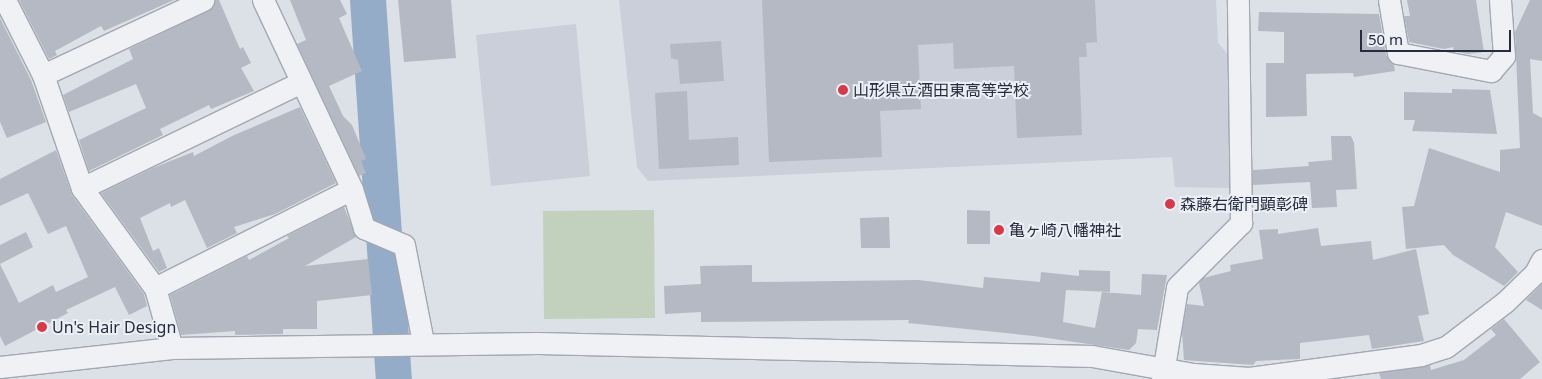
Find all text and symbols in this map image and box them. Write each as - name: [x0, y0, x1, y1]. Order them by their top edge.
- scale bar: [1362, 20, 1513, 52]
- text: 50 m: [1368, 29, 1403, 49]
- place label: 山形県立酒田東高等学校: [853, 80, 1029, 100]
- marker: 山形県立酒田東高等学校: [837, 84, 849, 96]
- place label: 森藤右衛門顕彰碑: [1180, 194, 1308, 214]
- marker: 森藤右衛門顕彰碑: [1164, 198, 1176, 210]
- place label: 亀ヶ崎八幡神社: [1009, 220, 1121, 240]
- marker: 亀ヶ崎八幡神社: [993, 224, 1005, 236]
- place label: Un's Hair Design: [52, 317, 176, 337]
- marker: Un's Hair Design: [36, 321, 48, 333]

